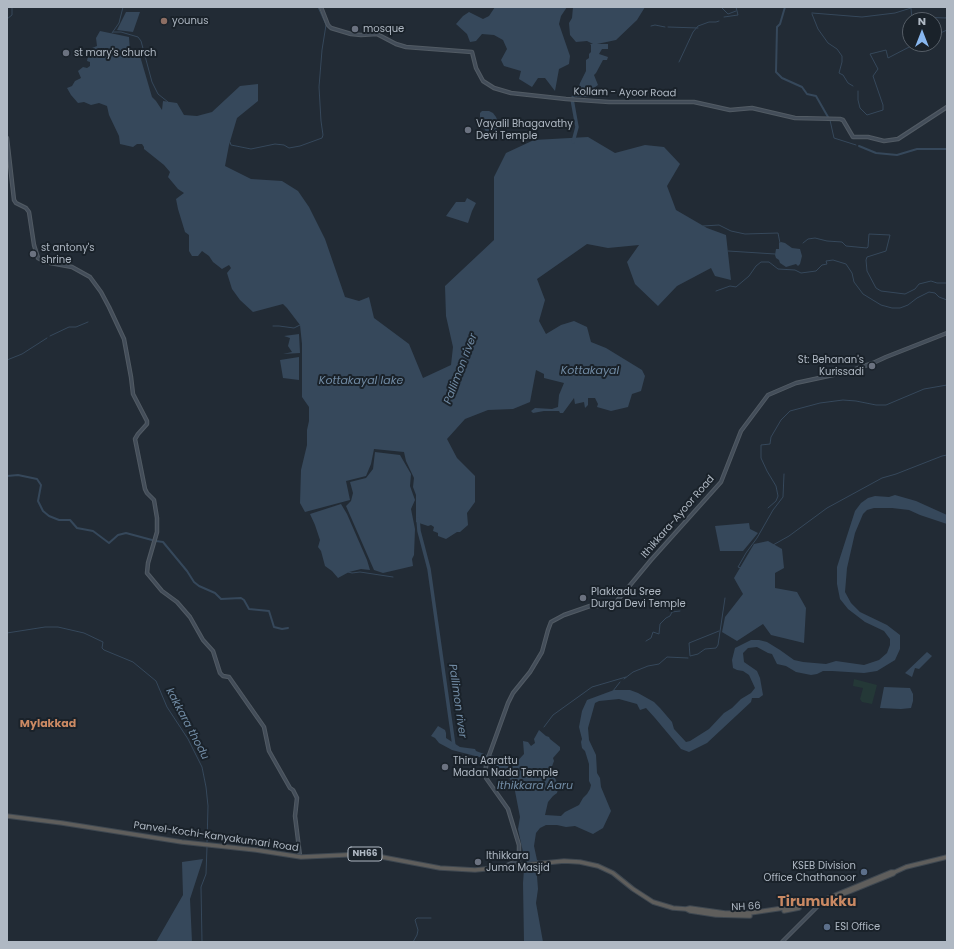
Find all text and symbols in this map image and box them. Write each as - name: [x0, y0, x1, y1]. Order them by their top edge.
- north arrow: [902, 12, 942, 52]
- text: N: [918, 13, 926, 29]
- place label: younus: [172, 15, 208, 27]
- marker: younus: [159, 16, 169, 26]
- place label: mosque: [363, 23, 404, 35]
- marker: mosque: [350, 24, 360, 34]
- place label: st mary's church: [74, 47, 156, 59]
- marker: st mary's church: [61, 48, 71, 58]
- street label: Kollam - Ayoor Road: [574, 86, 676, 100]
- place label: Vayalil Bhagavathy Devi Temple: [476, 118, 573, 142]
- marker: Vayalil Bhagavathy Devi Temple: [463, 125, 473, 135]
- place label: st antony's shrine: [41, 242, 95, 266]
- marker: st antony's shrine: [28, 249, 38, 259]
- water label: Pallimon river: [441, 332, 481, 406]
- place label: St: Behanan's Kurissadi: [798, 354, 864, 378]
- marker: St: Behanan's Kurissadi: [867, 361, 877, 371]
- water label: Kottakayal: [561, 364, 619, 378]
- water label: Kottakayal lake: [319, 374, 403, 388]
- street label: Ithikkara-Ayoor Road: [639, 473, 717, 561]
- place label: Plakkadu Sree Durga Devi Temple: [591, 586, 686, 610]
- marker: Plakkadu Sree Durga Devi Temple: [578, 593, 588, 603]
- water label: Pallimon river: [445, 663, 469, 739]
- water label: kakkara thodu: [163, 686, 211, 762]
- district label: Mylakkad: [20, 717, 76, 731]
- place label: Thiru Aarattu Madan Nada Temple: [453, 755, 558, 778]
- marker: Thiru Aarattu Madan Nada Temple: [440, 762, 450, 772]
- water label: Ithikkara Aaru: [497, 779, 573, 793]
- street label: Panvel-Kochi-Kanyakumari Road: [133, 819, 299, 855]
- road number: NH66: [348, 847, 382, 861]
- place label: Ithikkara Juma Masjid: [486, 850, 550, 874]
- marker: Ithikkara Juma Masjid: [473, 857, 483, 867]
- place label: KSEB Division Office Chathanoor: [764, 860, 856, 884]
- marker: KSEB Division Office Chathanoor: [859, 867, 869, 877]
- district label: Tirumukku: [778, 894, 856, 910]
- street label: NH 66: [731, 900, 761, 914]
- place label: ESI Office: [835, 921, 880, 933]
- marker: ESI Office: [822, 922, 832, 932]

